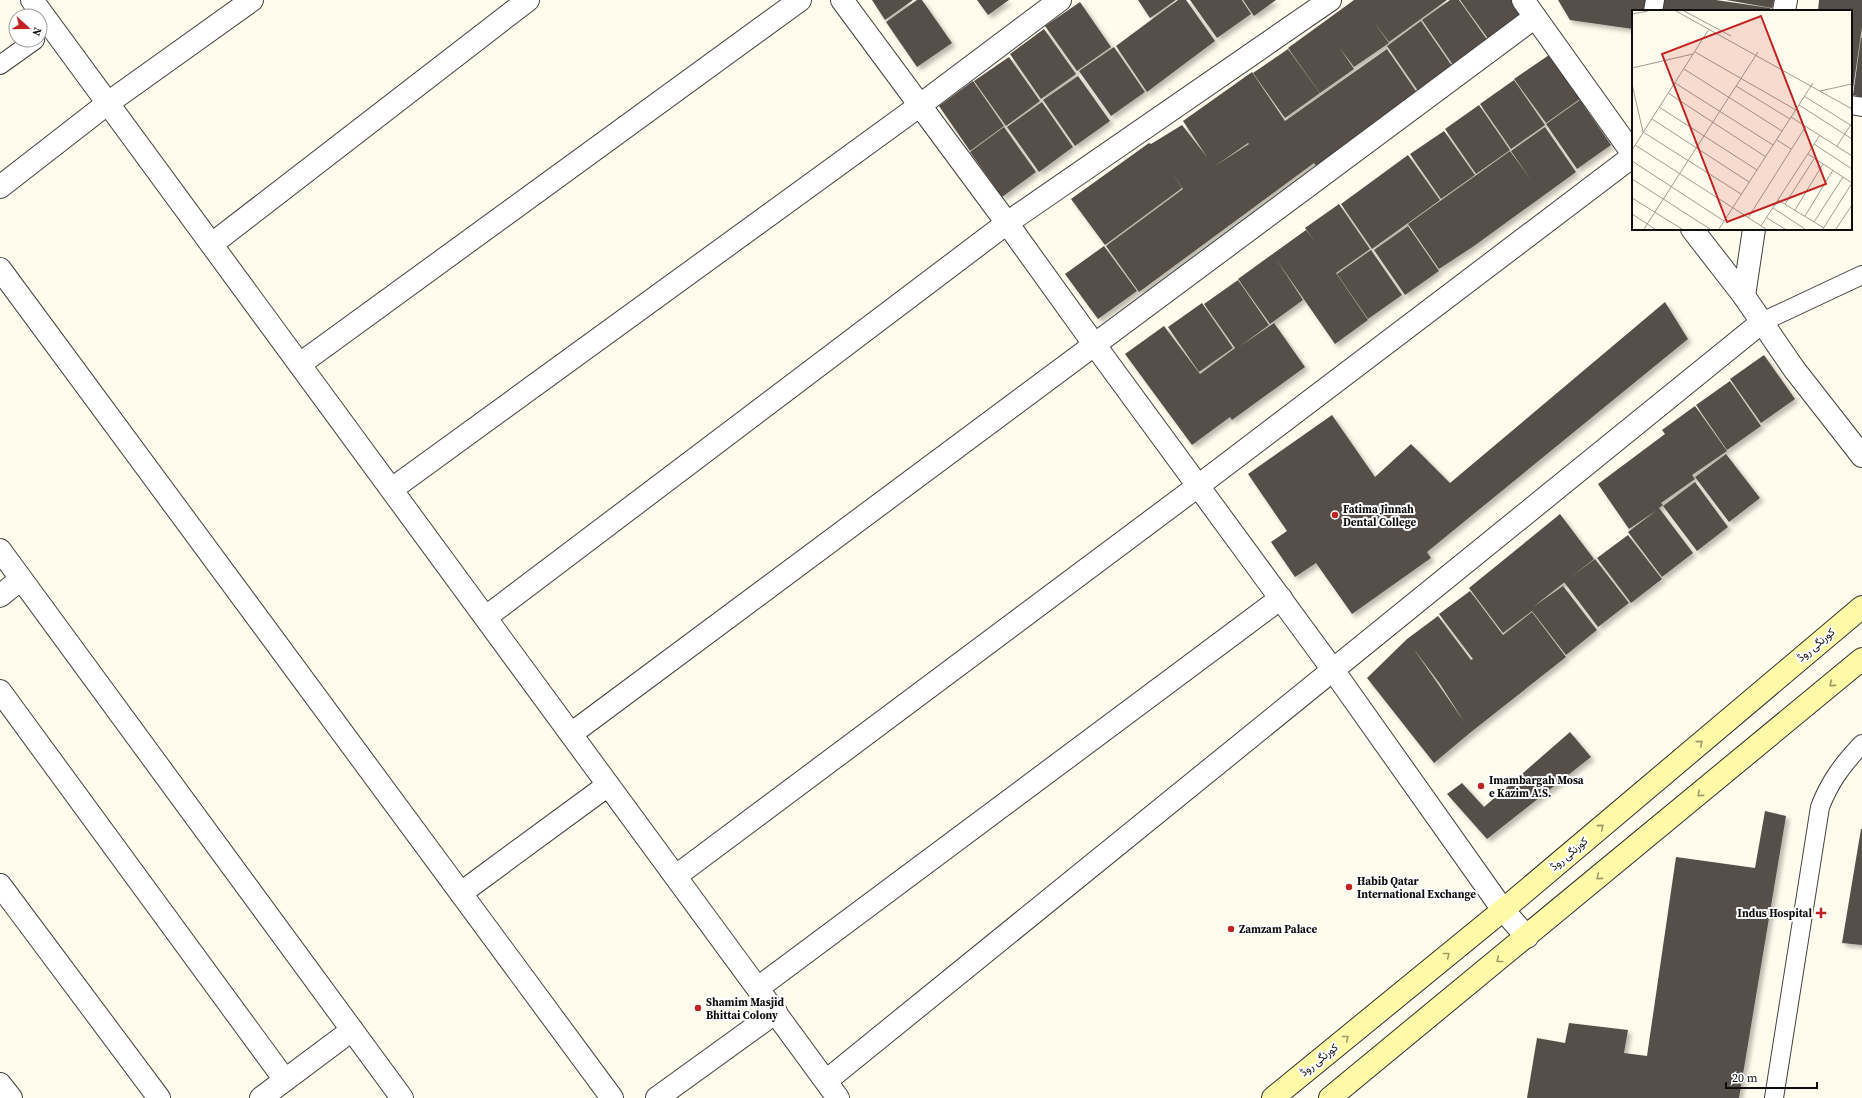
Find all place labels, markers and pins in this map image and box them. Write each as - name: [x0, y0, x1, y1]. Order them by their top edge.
- place label: Fatima Jinnah Dental College: [1343, 502, 1417, 530]
- marker: Fatima Jinnah Dental College: [1330, 510, 1340, 520]
- place label: Imambargah Mosa e Kazim A.S.: [1489, 773, 1584, 801]
- marker: Imambargah Mosa e Kazim A.S.: [1476, 781, 1486, 791]
- place label: Habib Qatar International Exchange: [1357, 874, 1476, 902]
- marker: Habib Qatar International Exchange: [1344, 882, 1354, 892]
- place label: Indus Hospital: [1738, 906, 1812, 921]
- marker: Indus Hospital: [1815, 907, 1827, 919]
- place label: Zamzam Palace: [1239, 922, 1318, 937]
- marker: Zamzam Palace: [1226, 924, 1236, 934]
- place label: Shamim Masjid Bhittai Colony: [706, 995, 785, 1023]
- marker: Shamim Masjid Bhittai Colony: [693, 1003, 703, 1013]

